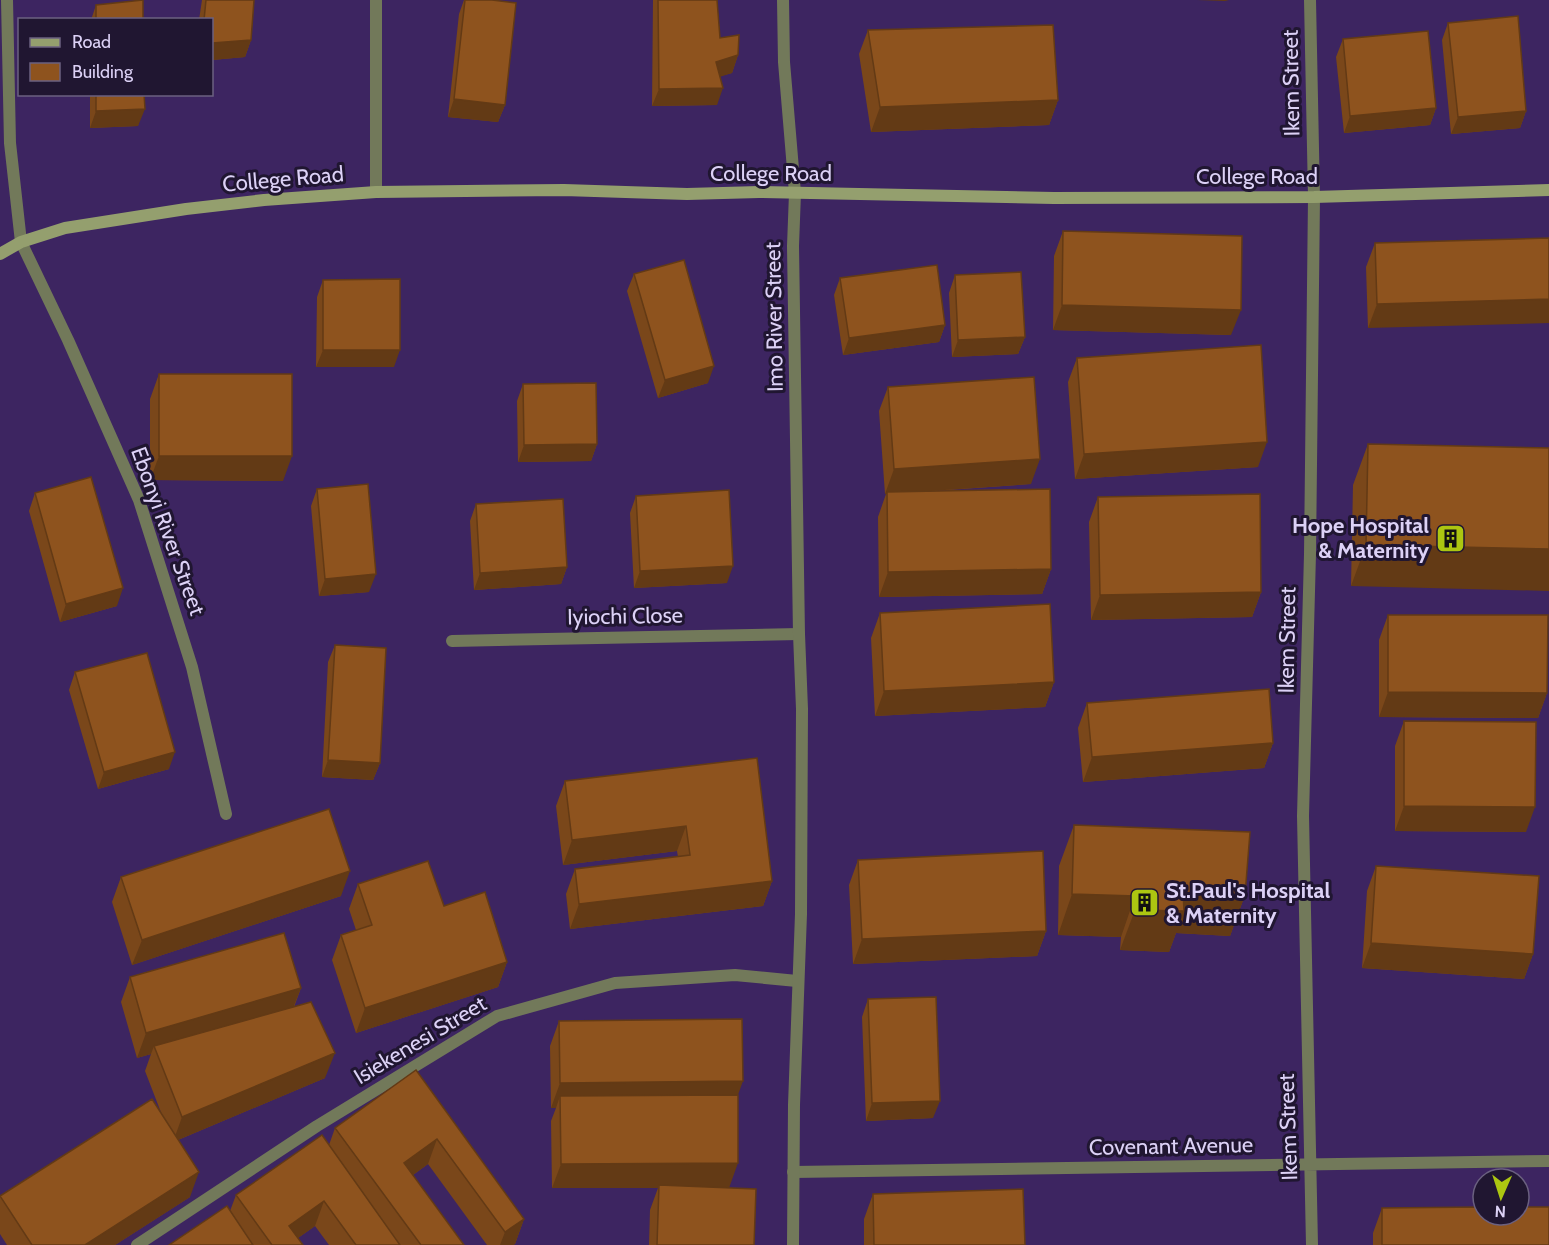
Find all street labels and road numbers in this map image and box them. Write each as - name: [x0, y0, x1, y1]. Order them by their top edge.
- street label: Ikem Street: [1277, 29, 1305, 137]
- street label: College Road: [221, 160, 345, 198]
- street label: College Road: [710, 160, 832, 187]
- street label: College Road: [1196, 163, 1318, 190]
- street label: Imo River Street: [759, 241, 789, 392]
- street label: Ebonyi River Street: [125, 443, 211, 619]
- street label: Ikem Street: [1273, 586, 1301, 694]
- street label: Iyiochi Close: [567, 601, 683, 631]
- street label: Isiekenesi Street: [349, 990, 492, 1090]
- street label: Ikem Street: [1273, 1073, 1303, 1181]
- street label: Covenant Avenue: [1089, 1131, 1253, 1161]

